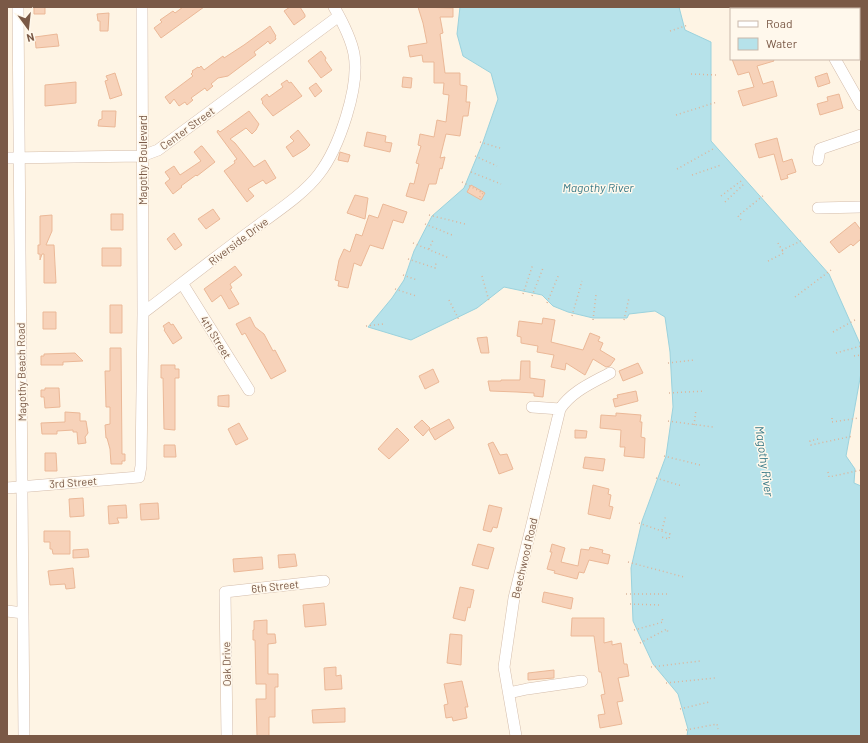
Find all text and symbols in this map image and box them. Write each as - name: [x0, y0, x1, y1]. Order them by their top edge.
- north arrow: [8, 8, 48, 48]
- legend: [730, 8, 860, 60]
- text: Road: [766, 16, 793, 30]
- text: N: [25, 31, 36, 45]
- text: Water: [766, 36, 798, 50]
- street label: Center Street: [157, 104, 217, 152]
- street label: Magothy Boulevard: [136, 115, 149, 205]
- water label: Magothy River: [562, 180, 634, 194]
- street label: Riverside Drive: [206, 214, 270, 268]
- street label: 4th Street: [198, 313, 234, 361]
- street label: Magothy Beach Road: [14, 322, 28, 422]
- water label: Magothy River: [753, 425, 777, 498]
- street label: 3rd Street: [49, 474, 97, 490]
- street label: Beechwood Road: [508, 516, 540, 600]
- street label: 6th Street: [251, 577, 299, 595]
- street label: Oak Drive: [219, 641, 233, 686]

